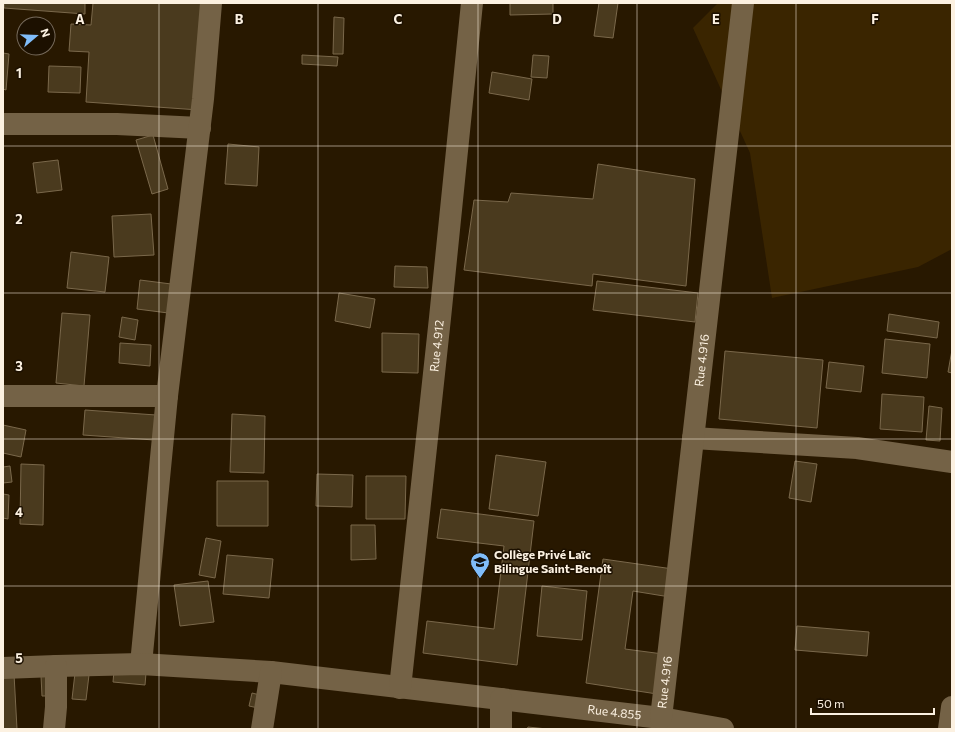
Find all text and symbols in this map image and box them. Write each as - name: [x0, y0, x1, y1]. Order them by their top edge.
- text: A: [75, 11, 85, 27]
- text: B: [235, 11, 244, 27]
- text: C: [394, 11, 403, 27]
- text: D: [552, 11, 562, 27]
- text: E: [712, 11, 720, 27]
- text: F: [871, 11, 879, 27]
- north arrow: [16, 16, 56, 56]
- text: N: [38, 27, 53, 39]
- text: 1: [16, 65, 22, 81]
- text: 2: [15, 211, 23, 227]
- street label: Rue 4.912: [426, 319, 446, 373]
- street label: Rue 4.916: [691, 333, 711, 387]
- text: 3: [15, 358, 23, 374]
- text: 4: [15, 504, 23, 520]
- place label: Collège Privé Laïc Bilingue Saint-Benoît: [494, 547, 612, 575]
- school or university icon: Collège Privé Laïc Bilingue Saint-Benoît: [469, 551, 491, 579]
- text: 5: [15, 650, 23, 666]
- street label: Rue 4.916: [654, 655, 674, 709]
- scale bar: [811, 690, 934, 716]
- text: 50 m: [817, 696, 845, 710]
- street label: Rue 4.855: [587, 701, 642, 722]

